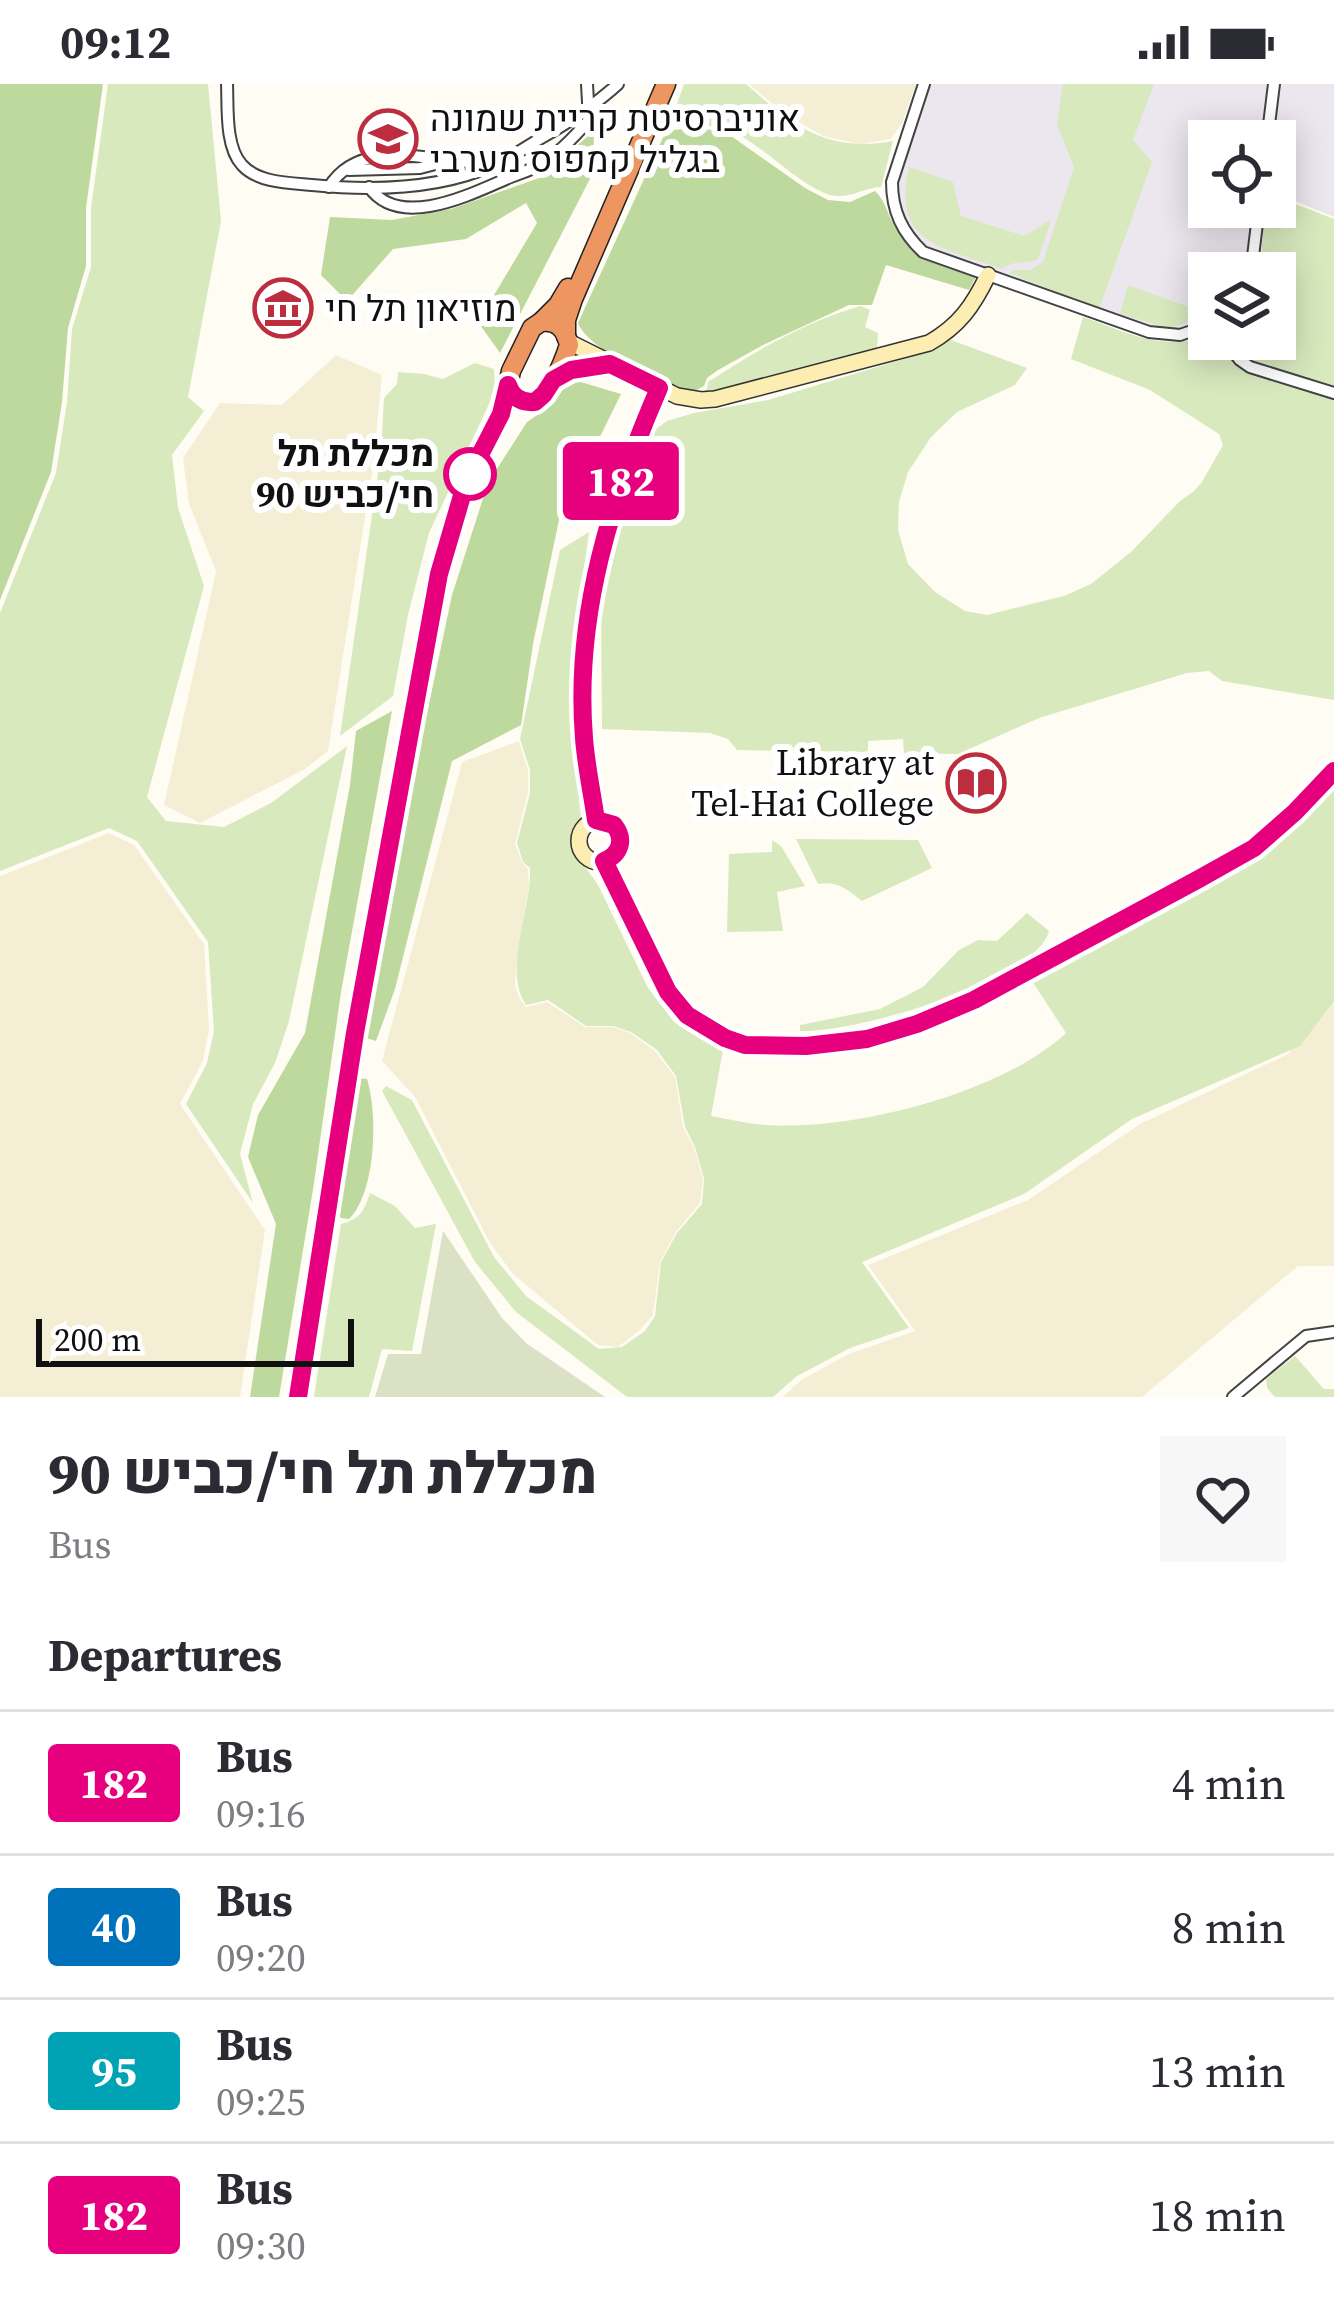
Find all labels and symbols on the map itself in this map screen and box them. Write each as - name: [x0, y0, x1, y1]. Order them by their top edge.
- place label: אוניברסיטת קריית שמונה בגליל קמפוס מערבי: [430, 94, 800, 184]
- school or university icon: אוניברסיטת קריית שמונה בגליל קמפוס מערבי: [357, 108, 419, 170]
- museum icon: מוזיאון תל חי: [252, 277, 314, 339]
- place label: מוזיאון תל חי: [325, 284, 517, 333]
- place label: מכללת תל חי/כביש 90: [256, 429, 434, 519]
- line badge: 182: [552, 442, 690, 520]
- marker: מכללת תל חי/כביש 90: [445, 449, 495, 499]
- place label: Library at Tel-Hai College: [691, 738, 934, 828]
- library icon: Library at Tel-Hai College: [945, 752, 1007, 814]
- scale bar: [36, 1313, 354, 1366]

